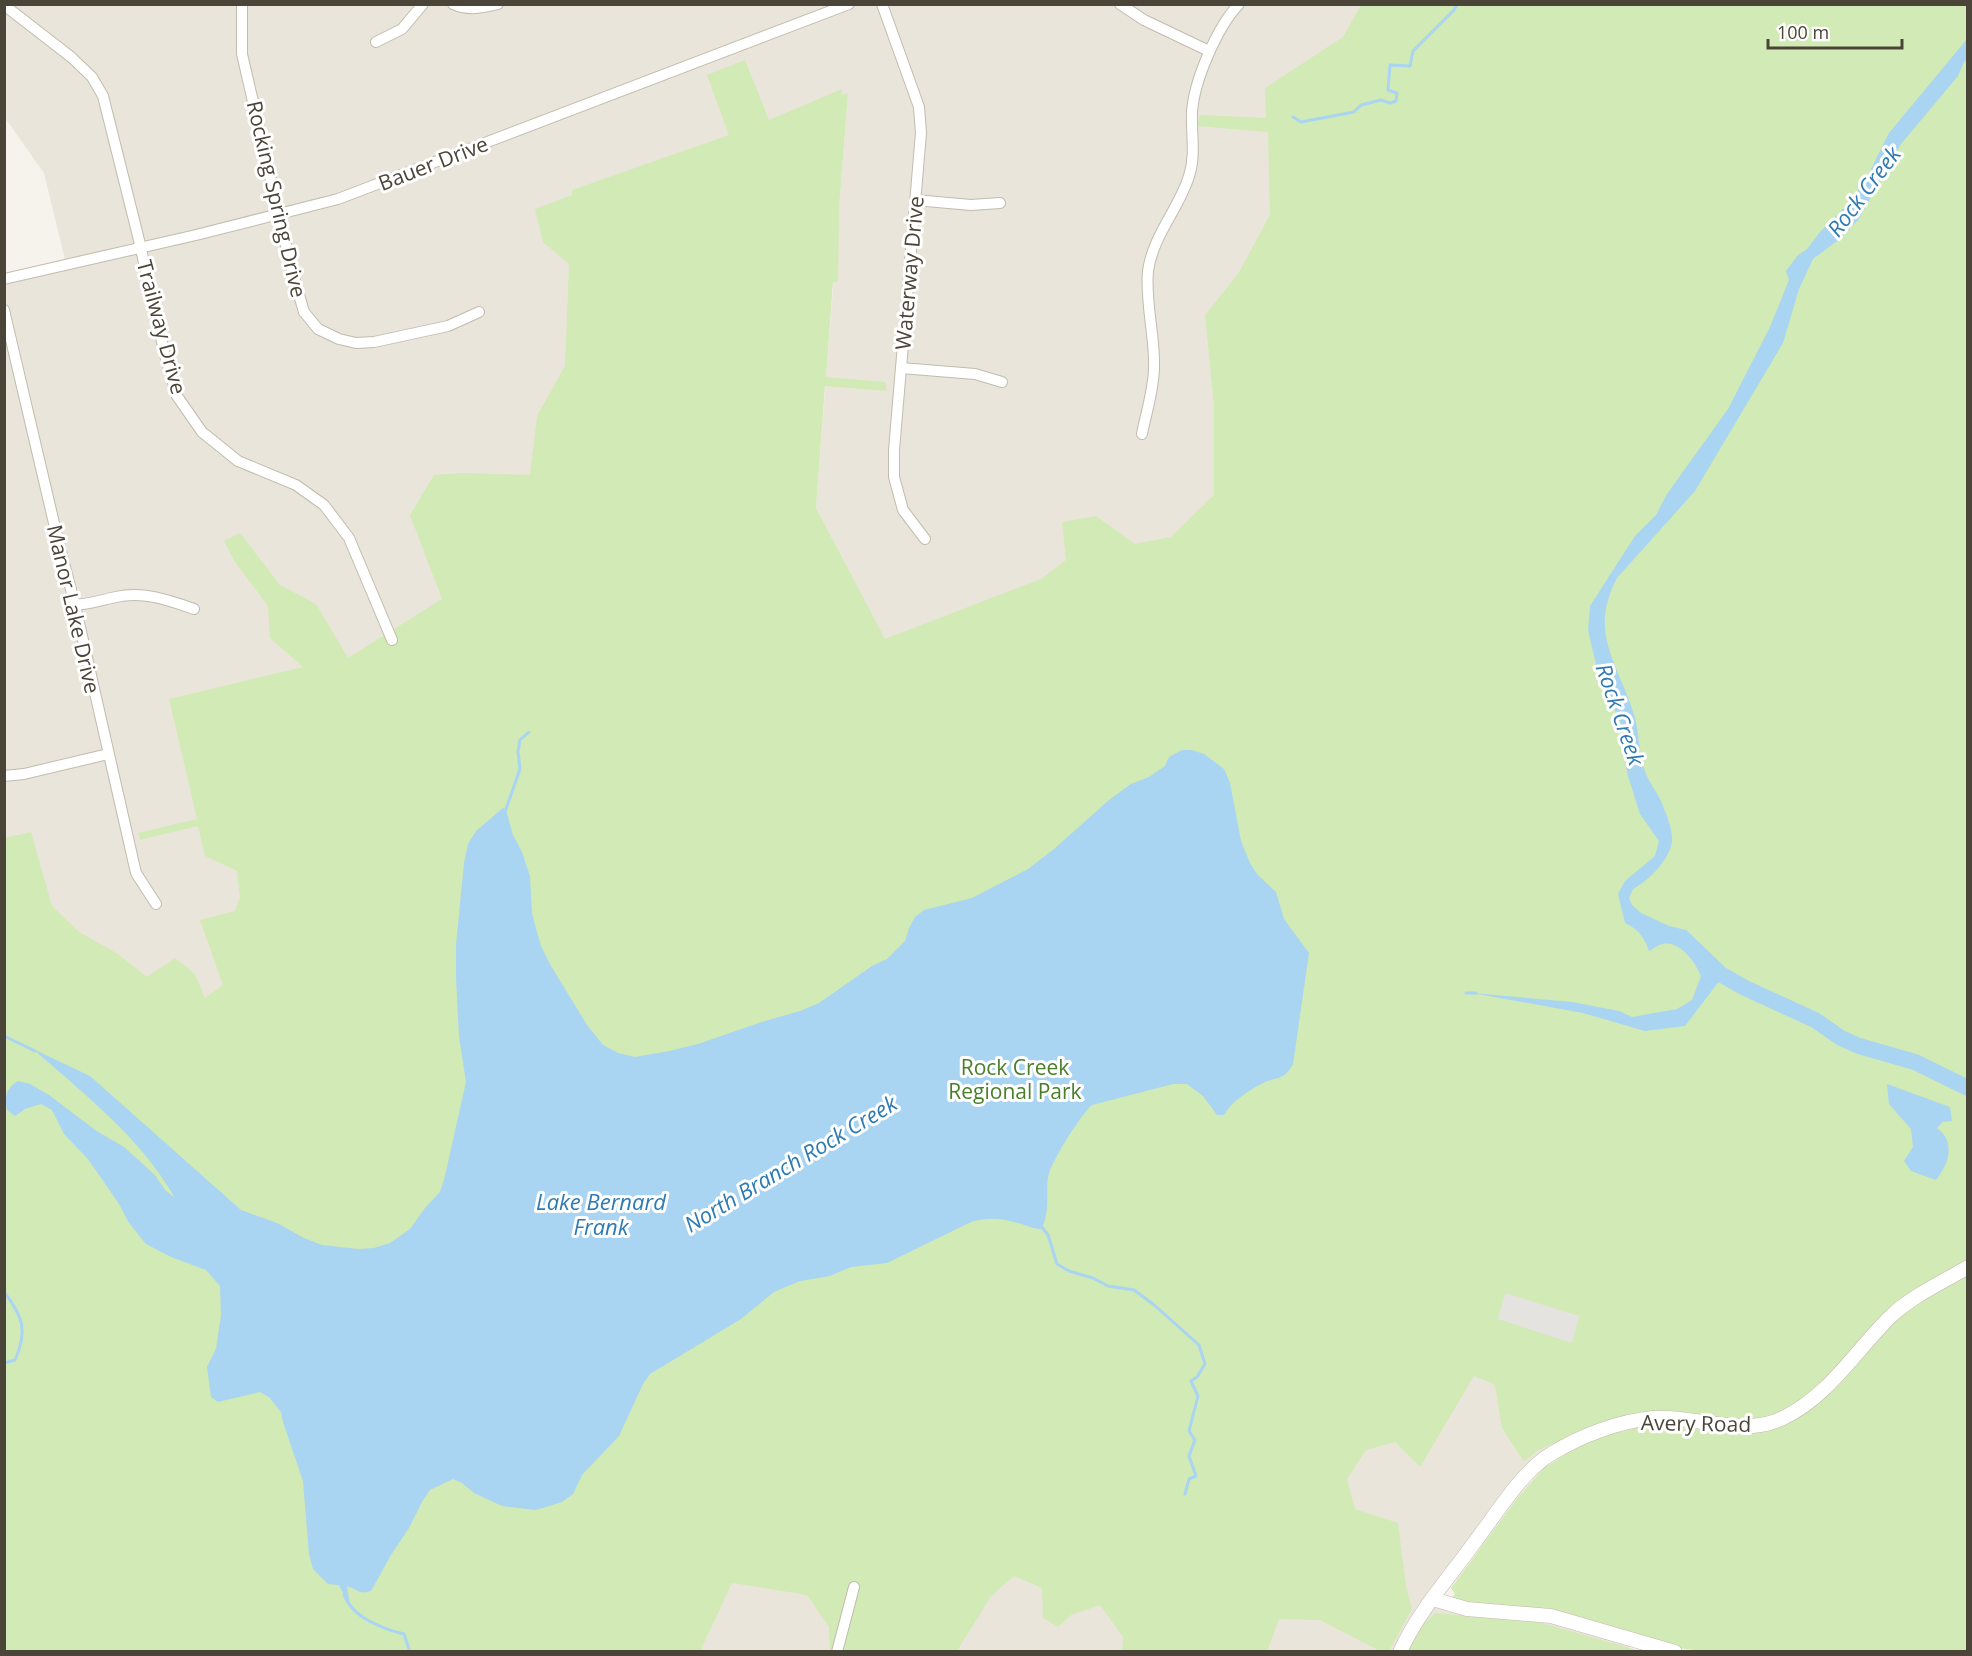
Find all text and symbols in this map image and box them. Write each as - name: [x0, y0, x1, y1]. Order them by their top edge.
- scale bar: [1768, 12, 1902, 50]
- text: 100 m: [1777, 20, 1829, 44]
- street label: Rocking Spring Drive: [241, 98, 313, 300]
- street label: Bauer Drive: [374, 129, 492, 197]
- water label: Rock Creek: [1819, 139, 1908, 242]
- street label: Waterway Drive: [888, 195, 930, 351]
- street label: Trailway Drive: [131, 257, 193, 397]
- street label: Manor Lake Drive: [41, 522, 107, 696]
- water label: Rock Creek: [1590, 659, 1653, 770]
- park label: Rock Creek Regional Park: [948, 1053, 1082, 1105]
- water label: North Branch Rock Creek: [678, 1087, 903, 1239]
- water label: Lake Bernard Frank: [536, 1186, 667, 1241]
- street label: Avery Road: [1641, 1408, 1751, 1438]

